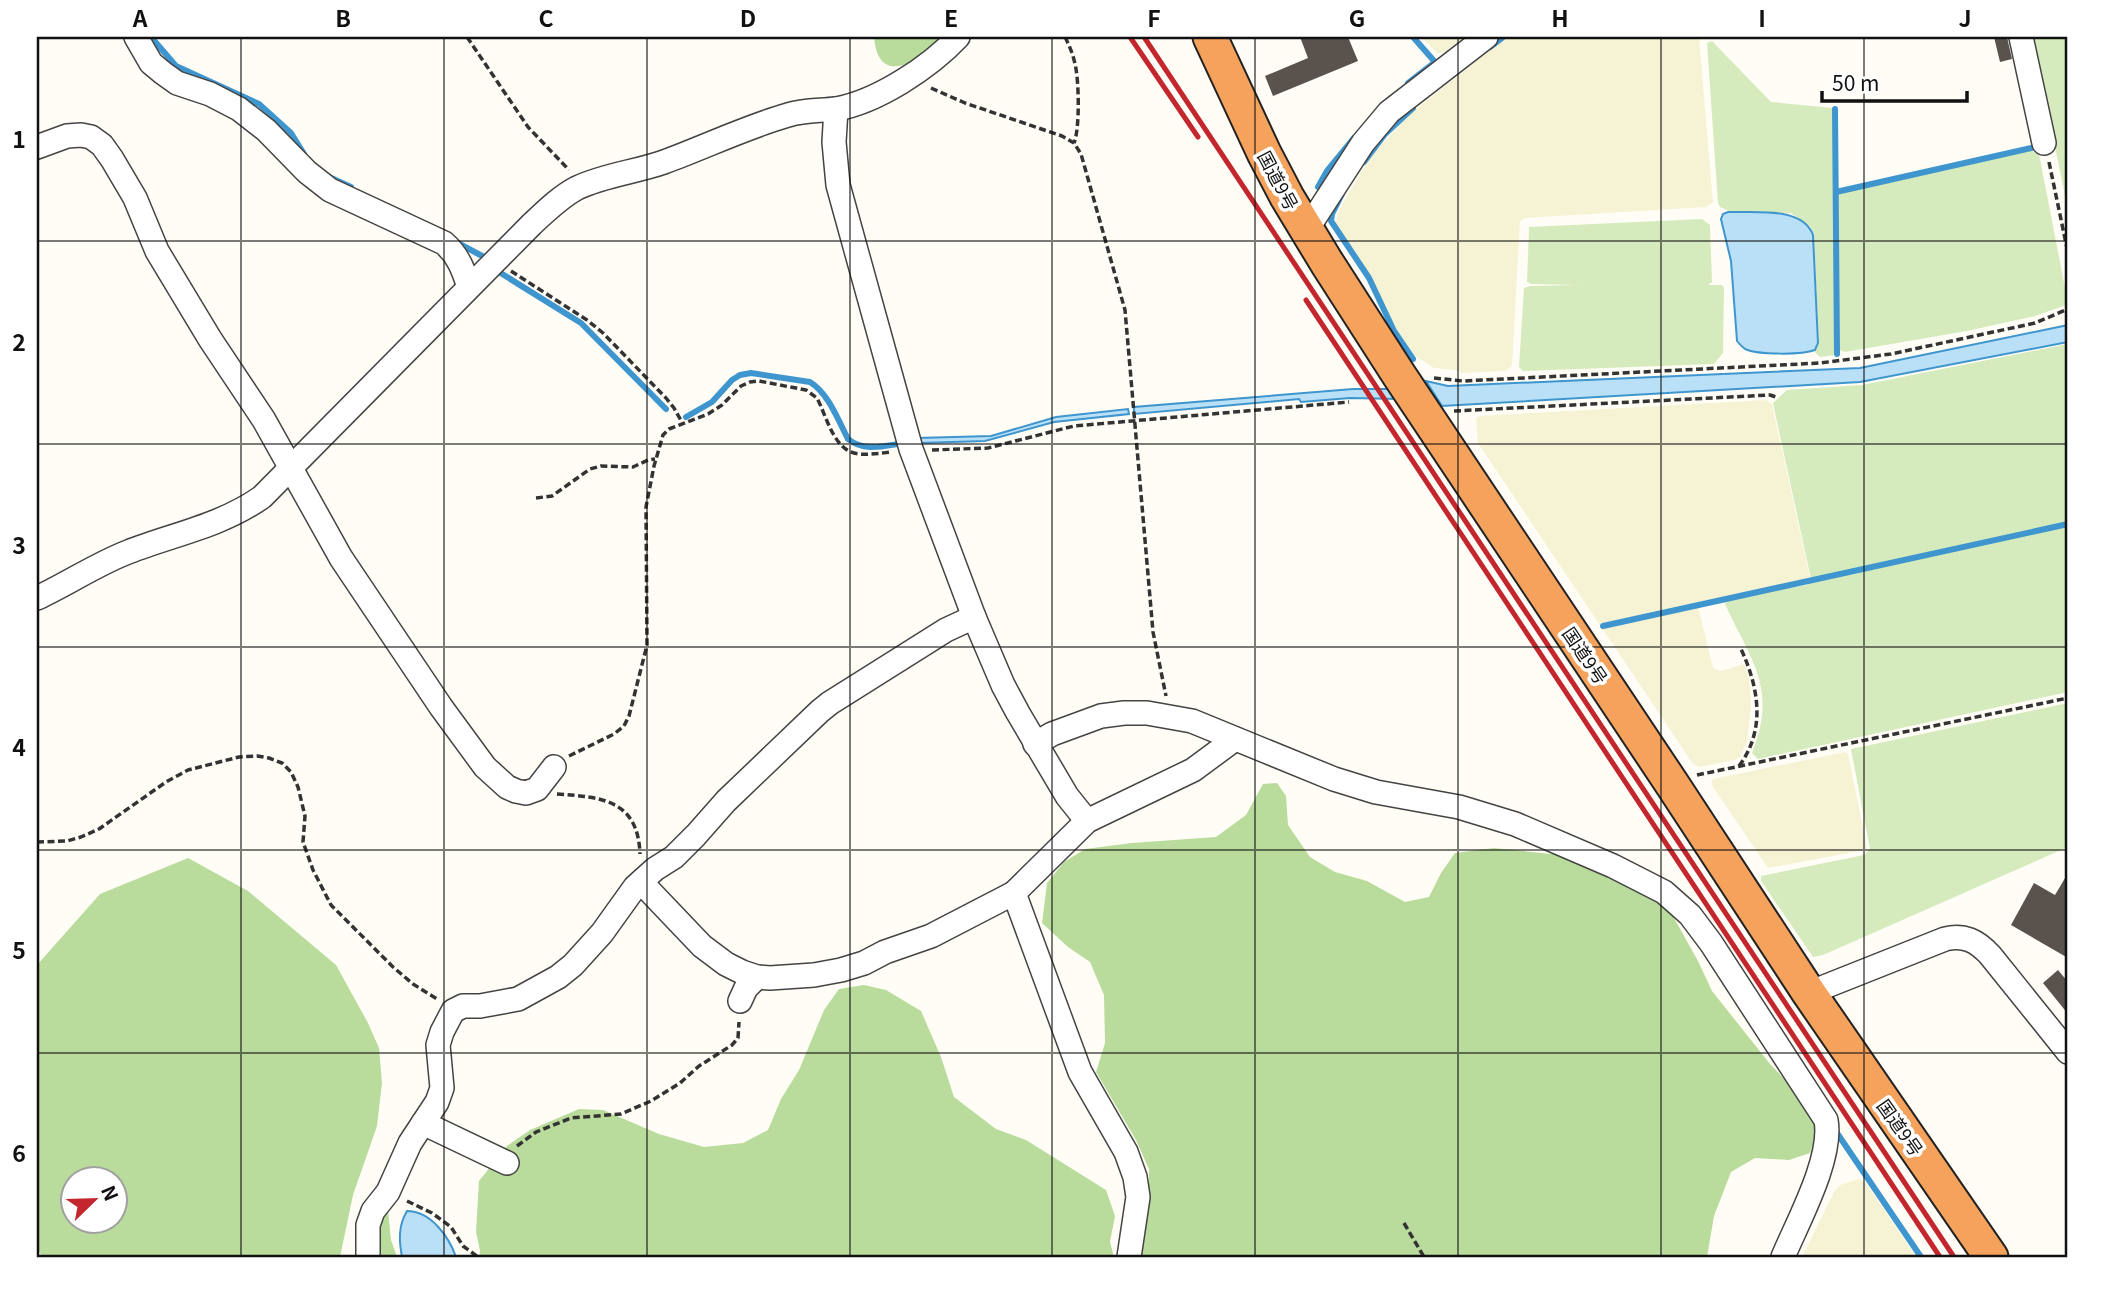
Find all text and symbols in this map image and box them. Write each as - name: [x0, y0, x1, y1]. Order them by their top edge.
- text: A: [132, 0, 148, 34]
- text: B: [335, 0, 351, 34]
- text: C: [538, 0, 554, 34]
- text: D: [740, 0, 756, 34]
- text: E: [944, 0, 958, 34]
- text: F: [1147, 0, 1161, 34]
- text: G: [1349, 0, 1365, 34]
- text: H: [1551, 0, 1569, 34]
- text: I: [1758, 0, 1766, 34]
- text: J: [1958, 0, 1972, 34]
- scale bar: [1822, 60, 1967, 104]
- text: 50 m: [1832, 67, 1879, 97]
- text: 1: [12, 121, 26, 155]
- street label: 国道9号: [1252, 146, 1306, 214]
- text: 2: [12, 324, 26, 358]
- text: 3: [12, 527, 26, 561]
- street label: 国道9号: [1557, 621, 1615, 689]
- text: 4: [12, 729, 26, 763]
- text: 5: [12, 932, 26, 966]
- street label: 国道9号: [1872, 1093, 1930, 1161]
- text: 6: [12, 1135, 26, 1169]
- north arrow: [60, 1164, 130, 1234]
- text: N: [96, 1181, 126, 1205]

